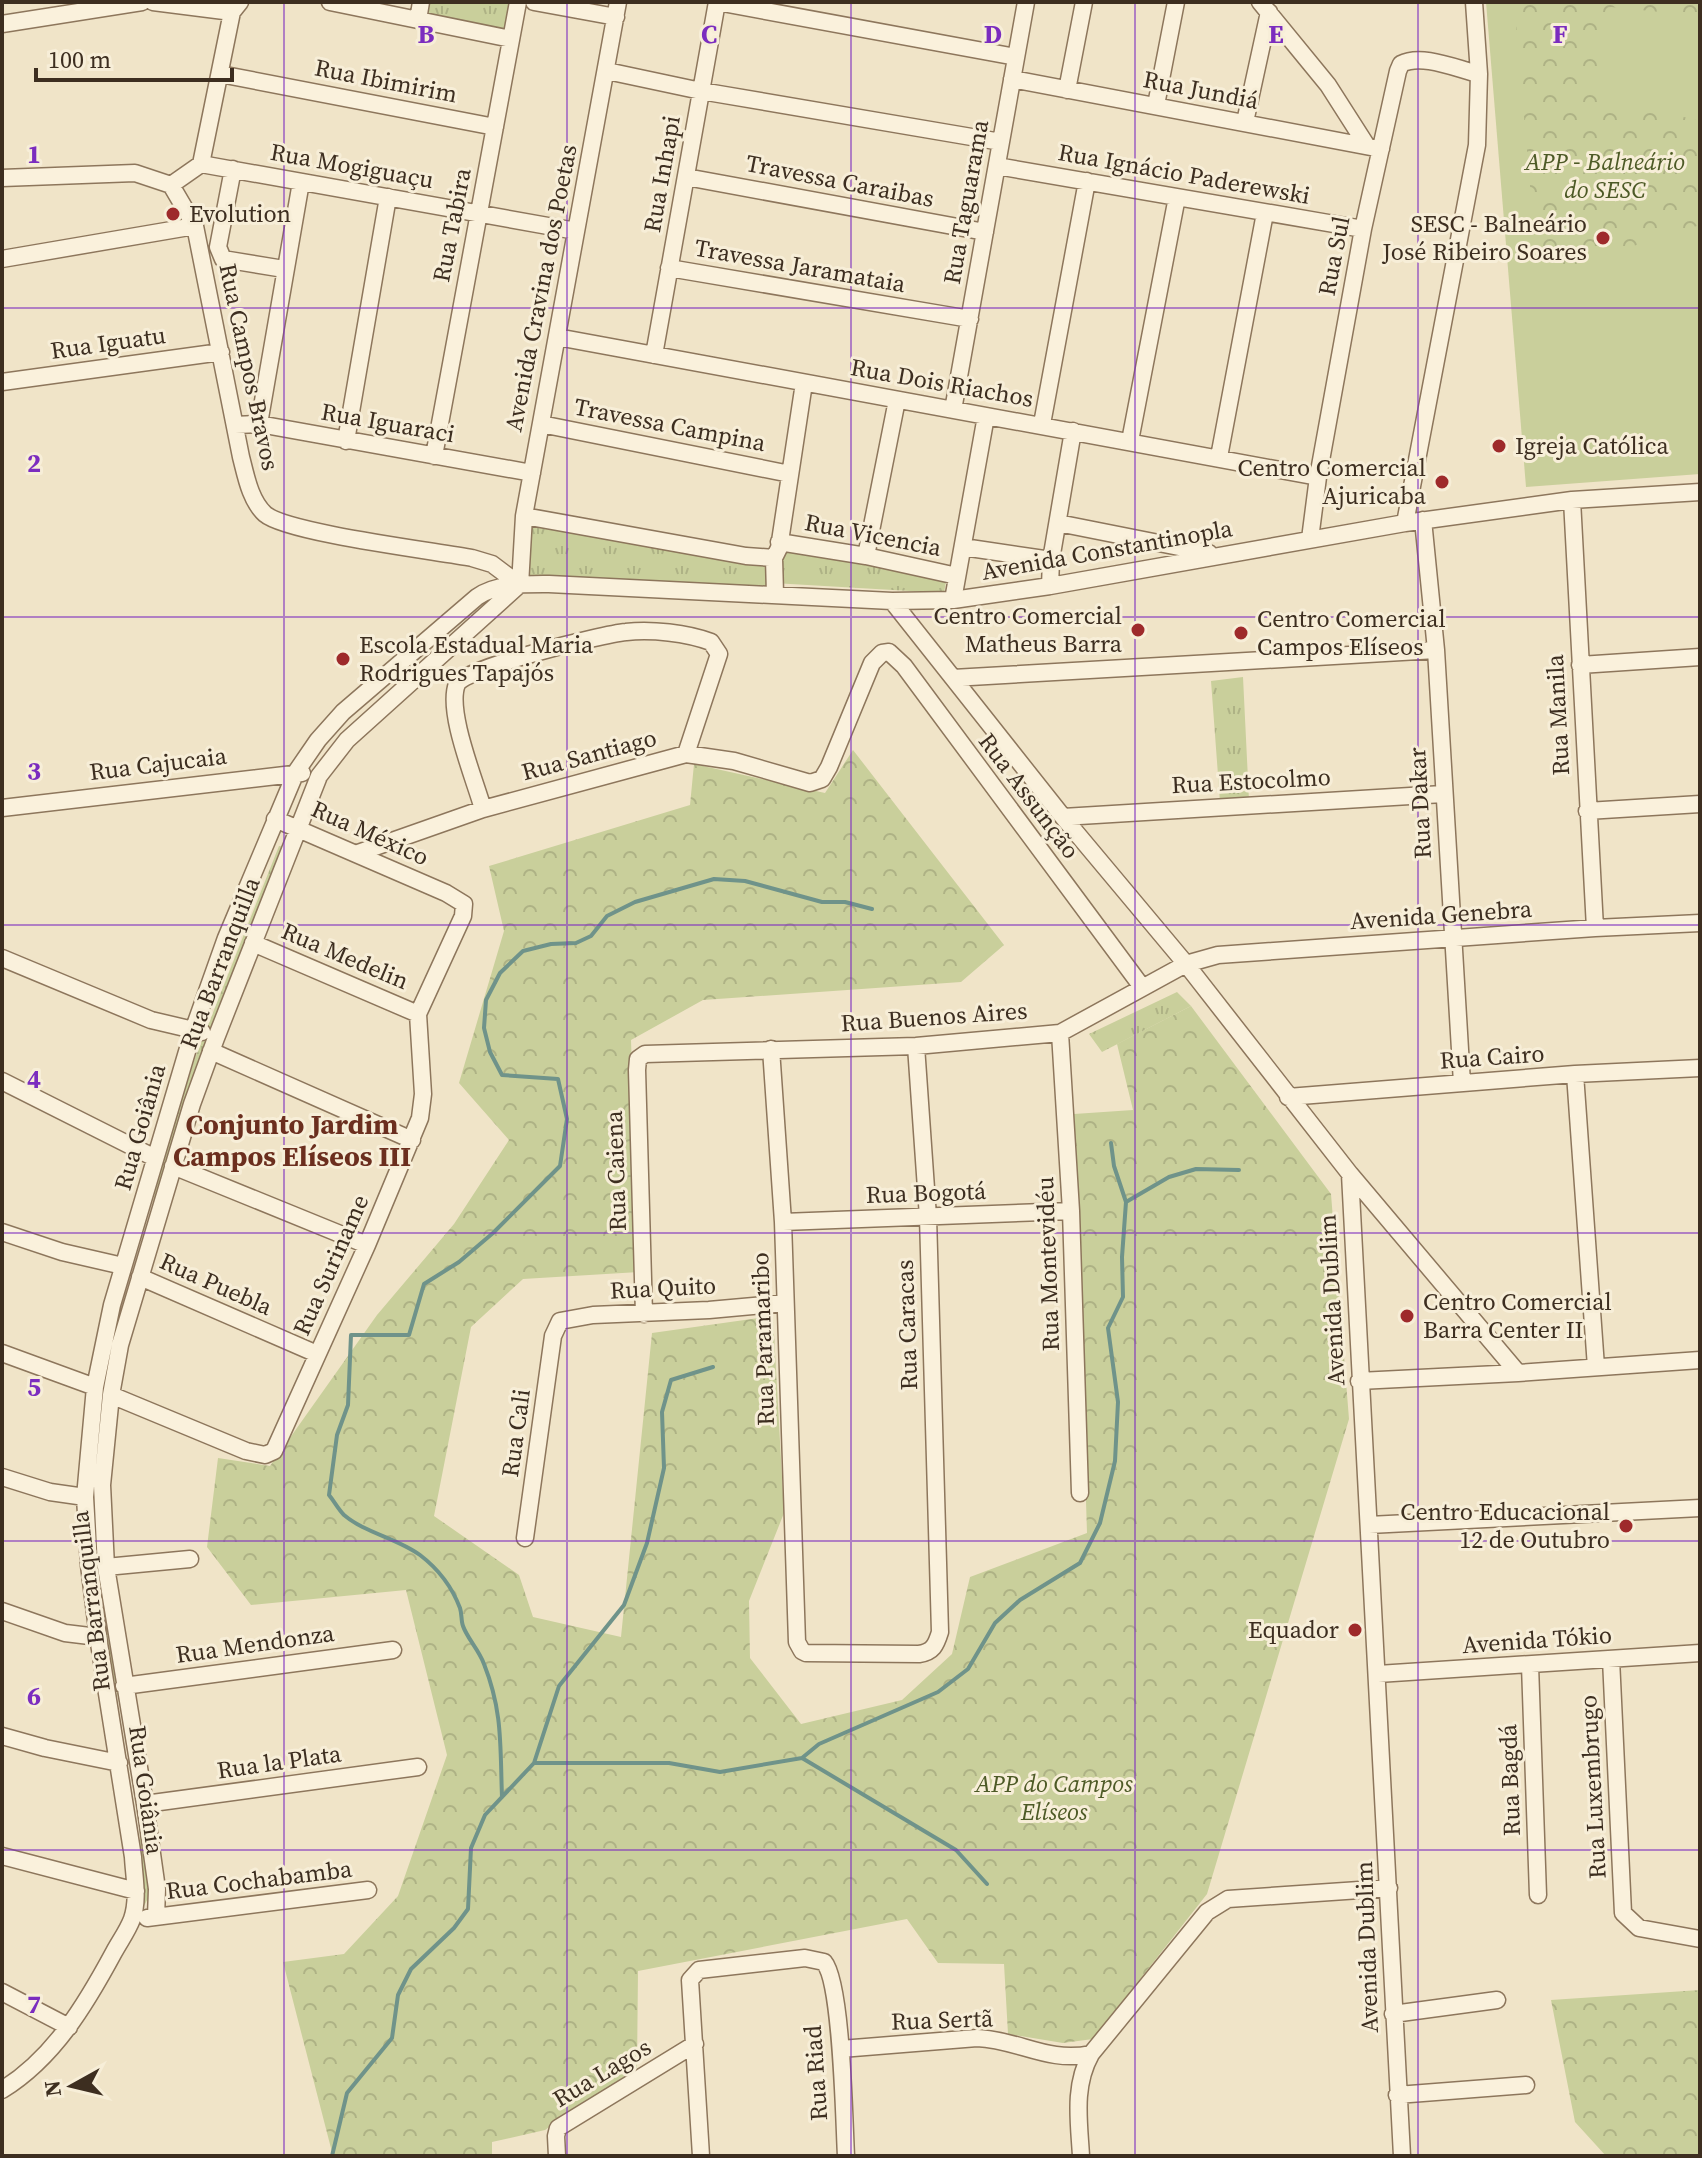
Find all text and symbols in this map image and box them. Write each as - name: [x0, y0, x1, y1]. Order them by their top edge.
- text: B: [418, 16, 435, 52]
- text: C: [701, 16, 717, 52]
- text: D: [984, 16, 1002, 52]
- text: E: [1268, 16, 1284, 52]
- text: F: [1552, 16, 1568, 52]
- scale bar: [36, 32, 232, 82]
- text: 100 m: [48, 43, 111, 76]
- street label: Rua Ibimirim: [312, 50, 460, 111]
- street label: Rua Jundiá: [1141, 62, 1262, 117]
- street label: Rua Inhapi: [635, 113, 688, 235]
- street label: Rua Taguarama: [935, 116, 996, 287]
- street label: Rua Mogiguaçu: [268, 135, 436, 196]
- street label: Rua Ignácio Paderewski: [1056, 135, 1313, 212]
- text: 1: [27, 136, 41, 172]
- street label: Avenida Cravina dos Poetas: [496, 141, 585, 434]
- park label: APP - Balneário do SESC: [1523, 145, 1685, 206]
- street label: Travessa Caraibas: [743, 146, 937, 215]
- street label: Rua Tabira: [424, 164, 479, 285]
- place label: Evolution: [189, 197, 291, 230]
- marker: Evolution: [164, 205, 182, 223]
- place label: SESC - Balneário José Ribeiro Soares: [1381, 207, 1587, 268]
- street label: Rua Sul: [1310, 213, 1357, 298]
- marker: SESC - Balneário José Ribeiro Soares: [1594, 229, 1612, 247]
- street label: Travessa Jaramataia: [692, 231, 909, 300]
- street label: Rua Campos Bravos: [211, 260, 288, 473]
- street label: Rua Iguatu: [48, 318, 168, 367]
- street label: Rua Dois Riachos: [848, 350, 1036, 415]
- street label: Travessa Campina: [572, 390, 769, 459]
- street label: Rua Iguaraci: [319, 395, 457, 450]
- place label: Igreja Católica: [1515, 429, 1670, 462]
- marker: Igreja Católica: [1490, 437, 1508, 455]
- text: 2: [27, 445, 41, 481]
- place label: Centro Comercial Ajuricaba: [1237, 451, 1427, 512]
- marker: Centro Comercial Ajuricaba: [1433, 473, 1451, 491]
- street label: Rua Vicencia: [802, 505, 945, 564]
- street label: Avenida Constantinopla: [979, 511, 1236, 588]
- place label: Centro Comercial Matheus Barra: [933, 599, 1123, 660]
- place label: Centro Comercial Campos Elíseos: [1257, 602, 1446, 663]
- marker: Centro Comercial Matheus Barra: [1129, 621, 1147, 639]
- marker: Centro Comercial Campos Elíseos: [1232, 624, 1250, 642]
- place label: Escola Estadual Maria Rodrigues Tapajós: [359, 628, 594, 689]
- marker: Escola Estadual Maria Rodrigues Tapajós: [334, 650, 352, 668]
- street label: Rua Manila: [1538, 653, 1577, 776]
- street label: Rua Santiago: [518, 721, 660, 788]
- street label: Rua Assunção: [971, 726, 1088, 865]
- street label: Rua Cajucaia: [87, 739, 229, 788]
- street label: Rua Dakar: [1400, 746, 1439, 860]
- text: 3: [27, 753, 41, 789]
- street label: Rua Estocolmo: [1170, 760, 1332, 801]
- street label: Rua México: [306, 792, 434, 873]
- street label: Rua Barranquilla: [172, 871, 268, 1054]
- street label: Avenida Genebra: [1349, 892, 1534, 937]
- street label: Rua Medelin: [277, 914, 414, 997]
- street label: Rua Buenos Aires: [839, 994, 1028, 1039]
- street label: Rua Cairo: [1439, 1036, 1545, 1077]
- street label: Rua Goiânia: [106, 1059, 173, 1194]
- text: 4: [27, 1061, 41, 1097]
- district label: Conjunto Jardim Campos Elíseos III: [173, 1105, 411, 1175]
- street label: Rua Caiena: [597, 1109, 634, 1232]
- street label: Rua Bogotá: [865, 1174, 988, 1211]
- street label: Rua Montevidéu: [1028, 1176, 1067, 1352]
- street label: Rua Suriname: [285, 1189, 376, 1340]
- street label: Avenida Dublim: [1311, 1213, 1352, 1387]
- street label: Rua Puebla: [155, 1244, 278, 1323]
- street label: Rua Paramaribo: [743, 1252, 782, 1426]
- street label: Rua Caracas: [888, 1259, 925, 1391]
- street label: Rua Quito: [609, 1268, 717, 1307]
- place label: Centro Comercial Barra Center II: [1423, 1285, 1612, 1346]
- marker: Centro Comercial Barra Center II: [1398, 1307, 1416, 1325]
- text: 5: [27, 1369, 41, 1405]
- street label: Rua Cali: [493, 1387, 538, 1479]
- place label: Centro Educacional 12 de Outubro: [1400, 1495, 1610, 1556]
- street label: Rua Barranquilla: [63, 1508, 118, 1693]
- marker: Centro Educacional 12 de Outubro: [1617, 1517, 1635, 1535]
- place label: Equador: [1248, 1613, 1339, 1646]
- street label: Rua Mendonza: [174, 1616, 337, 1671]
- street label: Avenida Tókio: [1461, 1618, 1613, 1661]
- marker: Equador: [1346, 1621, 1364, 1639]
- text: 6: [27, 1678, 41, 1714]
- street label: Rua Luxembrugo: [1571, 1694, 1614, 1880]
- street label: Rua Goiânia: [121, 1723, 172, 1857]
- street label: Rua Bagdá: [1491, 1723, 1528, 1837]
- street label: Rua la Plata: [215, 1736, 344, 1787]
- park label: APP do Campos Elíseos: [973, 1767, 1133, 1828]
- street label: Rua Cochabamba: [164, 1852, 355, 1907]
- street label: Avenida Dublim: [1347, 1861, 1386, 2033]
- text: 7: [27, 1986, 41, 2022]
- street label: Rua Sertã: [890, 2001, 994, 2038]
- street label: Rua Riad: [796, 2024, 835, 2122]
- street label: Rua Lagos: [546, 2030, 657, 2115]
- north arrow: [32, 2046, 112, 2126]
- text: N: [36, 2079, 68, 2099]

